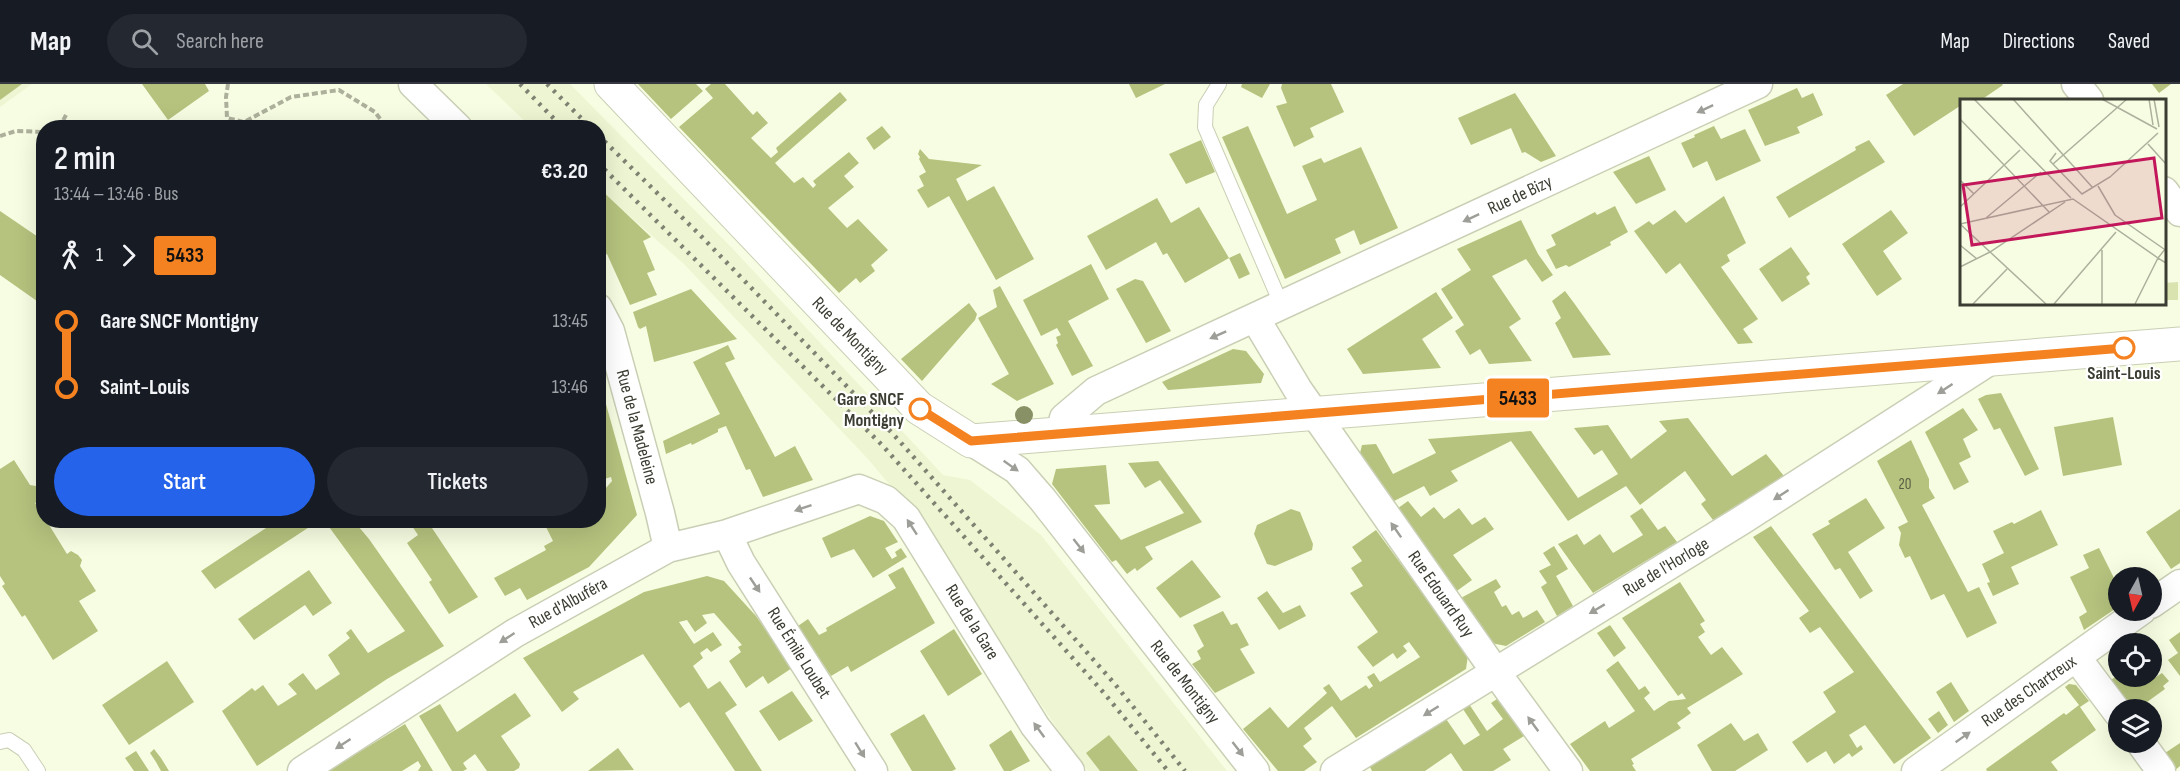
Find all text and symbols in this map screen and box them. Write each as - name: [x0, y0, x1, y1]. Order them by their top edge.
- search box: [107, 14, 527, 68]
- text: Map: [30, 25, 71, 58]
- icon: search: [128, 25, 161, 58]
- text: Search here: [176, 28, 264, 55]
- text: Map: [1940, 29, 1970, 54]
- text: Directions: [2003, 29, 2075, 54]
- text: Saved: [2108, 29, 2150, 54]
- inset map: [1960, 99, 2165, 304]
- one-way arrow: [1696, 104, 1713, 113]
- text: 2 min: [54, 139, 116, 179]
- text: €3.20: [541, 158, 588, 185]
- street label: Rue de Bizy: [1485, 171, 1555, 219]
- text: 13:44 – 13:46 · Bus: [54, 182, 179, 206]
- one-way arrow: [1462, 213, 1479, 222]
- icon: walk: [54, 239, 87, 272]
- icon: forward: [112, 239, 145, 272]
- text: 1: [96, 243, 103, 267]
- text: 5433: [166, 243, 204, 268]
- street label: Rue de Montigny: [808, 293, 892, 379]
- text: Gare SNCF Montigny: [100, 308, 259, 335]
- text: 13:45: [552, 309, 588, 333]
- one-way arrow: [1209, 331, 1226, 340]
- marker: Saint-Louis: [2113, 337, 2135, 359]
- place label: Saint-Louis: [2087, 363, 2161, 384]
- street label: Rue de la Madeleine: [612, 367, 662, 487]
- text: Saint-Louis: [100, 374, 190, 401]
- text: 13:46: [552, 375, 588, 399]
- line badge: 5433: [1476, 378, 1560, 418]
- one-way arrow: [1937, 384, 1953, 395]
- text: 5433: [1499, 386, 1537, 411]
- place label: Gare SNCF Montigny: [837, 389, 905, 431]
- marker: Gare SNCF Montigny: [909, 398, 931, 420]
- button: Start: [54, 447, 315, 516]
- button: Tickets: [327, 447, 588, 516]
- one-way arrow: [1003, 460, 1018, 472]
- house number: 20: [1899, 475, 1911, 494]
- one-way arrow: [1773, 490, 1789, 501]
- one-way arrow: [794, 503, 812, 513]
- one-way arrow: [906, 519, 917, 535]
- one-way arrow: [1390, 523, 1402, 539]
- street label: Rue de l'Horloge: [1619, 533, 1713, 601]
- one-way arrow: [1073, 538, 1085, 553]
- street label: Rue Edouard Ruy: [1404, 547, 1479, 641]
- north arrow: [2108, 567, 2162, 621]
- map controls: [2108, 567, 2162, 753]
- street label: Rue d'Albuféra: [525, 573, 611, 633]
- one-way arrow: [750, 577, 761, 593]
- street label: Rue de la Gare: [941, 581, 1003, 663]
- one-way arrow: [1589, 603, 1605, 614]
- street label: Rue Émile Loubet: [763, 604, 836, 703]
- one-way arrow: [498, 633, 515, 644]
- button: locate: [2108, 633, 2162, 687]
- street label: Rue de Montigny: [1146, 636, 1224, 728]
- street label: Rue des Chartreux: [1978, 651, 2081, 731]
- button: layers: [2108, 699, 2162, 753]
- one-way arrow: [1423, 705, 1439, 716]
- one-way arrow: [1527, 716, 1539, 732]
- one-way arrow: [1033, 722, 1045, 738]
- one-way arrow: [1955, 731, 1971, 743]
- one-way arrow: [335, 739, 351, 750]
- one-way arrow: [1231, 741, 1244, 757]
- one-way arrow: [854, 742, 865, 758]

